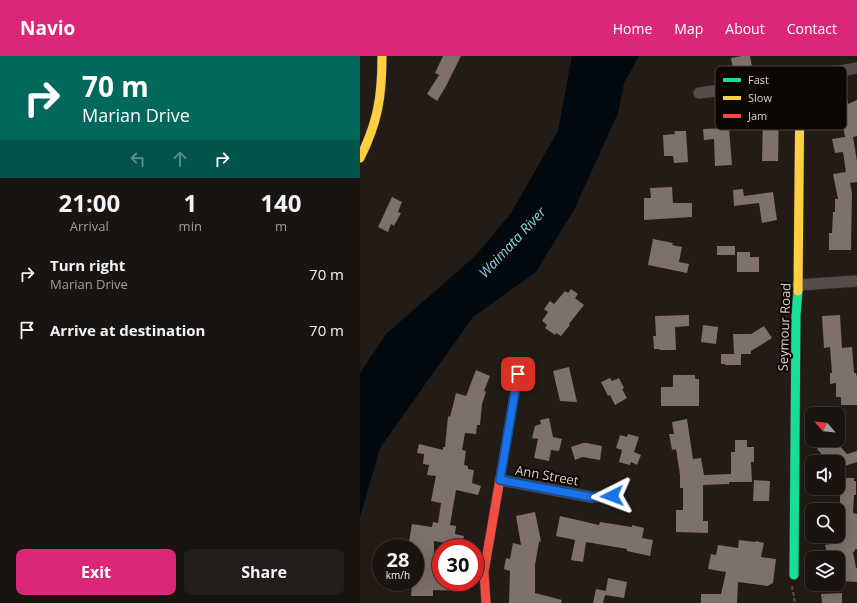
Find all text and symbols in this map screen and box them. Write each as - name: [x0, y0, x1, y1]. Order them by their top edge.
- text: Navio: [20, 15, 75, 41]
- text: Home: [613, 19, 652, 38]
- text: Map: [674, 19, 703, 38]
- text: About: [725, 19, 765, 38]
- text: Contact: [787, 19, 837, 38]
- legend: [715, 66, 847, 130]
- text: 70 m: [82, 67, 149, 105]
- icon: right: [16, 72, 68, 124]
- text: Fast: [748, 72, 769, 87]
- text: Slow: [748, 90, 772, 105]
- text: Marian Drive: [82, 103, 190, 127]
- text: Jam: [747, 108, 767, 123]
- icon: left: [127, 148, 149, 170]
- icon: ahead: [169, 148, 191, 170]
- icon: right: [211, 148, 233, 170]
- text: 21:00: [58, 186, 120, 219]
- text: 1: [183, 186, 197, 219]
- text: 140: [260, 186, 302, 219]
- water label: Waimata River: [474, 202, 550, 281]
- text: Arrival: [70, 217, 109, 235]
- text: min: [179, 217, 202, 235]
- text: m: [275, 217, 287, 235]
- text: Turn right: [50, 255, 125, 275]
- icon: right: [16, 263, 38, 285]
- text: 70 m: [309, 264, 344, 284]
- text: Marian Drive: [50, 275, 128, 293]
- street label: Seymour Road: [773, 282, 795, 372]
- icon: arrive: [16, 319, 38, 341]
- text: Arrive at destination: [50, 320, 205, 340]
- text: 70 m: [309, 320, 344, 340]
- pin: [501, 357, 535, 391]
- icon: arrive: [507, 363, 529, 385]
- north arrow: [805, 407, 845, 447]
- map controls: [805, 407, 845, 591]
- button: sound: [805, 455, 845, 495]
- street label: Ann Street: [514, 461, 580, 489]
- position arrow: [591, 475, 633, 517]
- button: search: [805, 503, 845, 543]
- speed limit sign: 30: [432, 539, 484, 591]
- text: 28: [387, 546, 409, 573]
- button: Exit: [16, 549, 176, 595]
- button: Share: [184, 549, 344, 595]
- button: layers: [805, 551, 845, 591]
- text: km/h: [386, 568, 410, 582]

